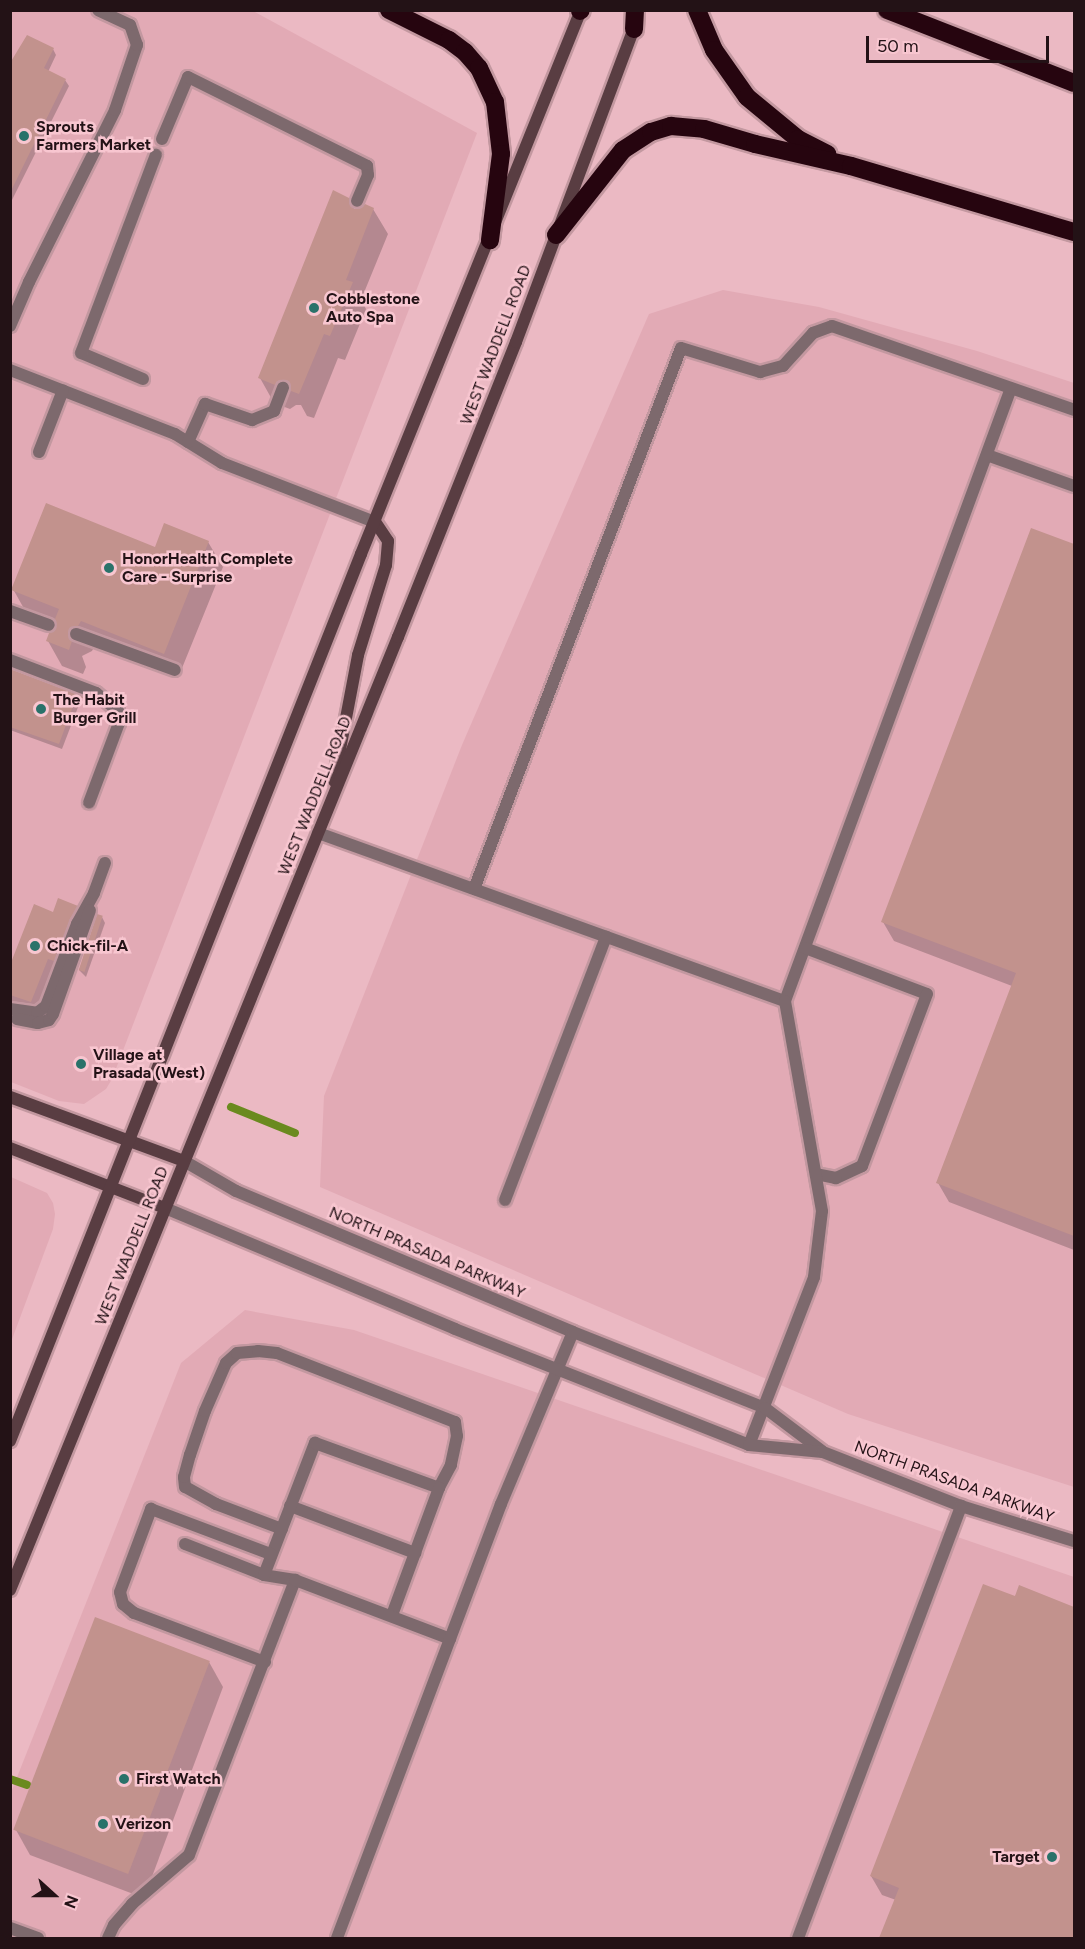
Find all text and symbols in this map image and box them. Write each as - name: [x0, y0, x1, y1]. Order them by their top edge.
- scale bar: [869, 24, 1052, 62]
- text: 50 m: [877, 35, 919, 57]
- place label: Sprouts Farmers Market: [36, 117, 151, 155]
- marker: Sprouts Farmers Market: [17, 129, 31, 143]
- street label: WEST WADDELL ROAD: [457, 262, 535, 428]
- place label: Cobblestone Auto Spa: [326, 289, 420, 327]
- marker: Cobblestone Auto Spa: [307, 301, 321, 315]
- place label: HonorHealth Complete Care - Surprise: [122, 549, 293, 587]
- marker: HonorHealth Complete Care - Surprise: [100, 559, 118, 577]
- place label: The Habit Burger Grill: [53, 690, 136, 728]
- marker: The Habit Burger Grill: [34, 702, 48, 716]
- street label: WEST WADDELL ROAD: [274, 714, 356, 878]
- place label: Chick-fil-A: [47, 936, 128, 956]
- marker: Chick-fil-A: [28, 939, 42, 953]
- place label: Village at Prasada (West): [93, 1045, 205, 1083]
- marker: Village at Prasada (West): [74, 1057, 88, 1071]
- street label: WEST WADDELL ROAD: [91, 1164, 173, 1328]
- street label: NORTH PRASADA PARKWAY: [326, 1203, 528, 1303]
- street label: NORTH PRASADA PARKWAY: [851, 1437, 1057, 1527]
- place label: First Watch: [136, 1769, 221, 1789]
- marker: First Watch: [117, 1772, 131, 1786]
- place label: Verizon: [115, 1814, 171, 1834]
- marker: Verizon: [96, 1817, 110, 1831]
- place label: Target: [992, 1847, 1040, 1867]
- marker: Target: [1045, 1850, 1059, 1864]
- north arrow: [24, 1865, 84, 1925]
- text: N: [60, 1892, 82, 1911]

